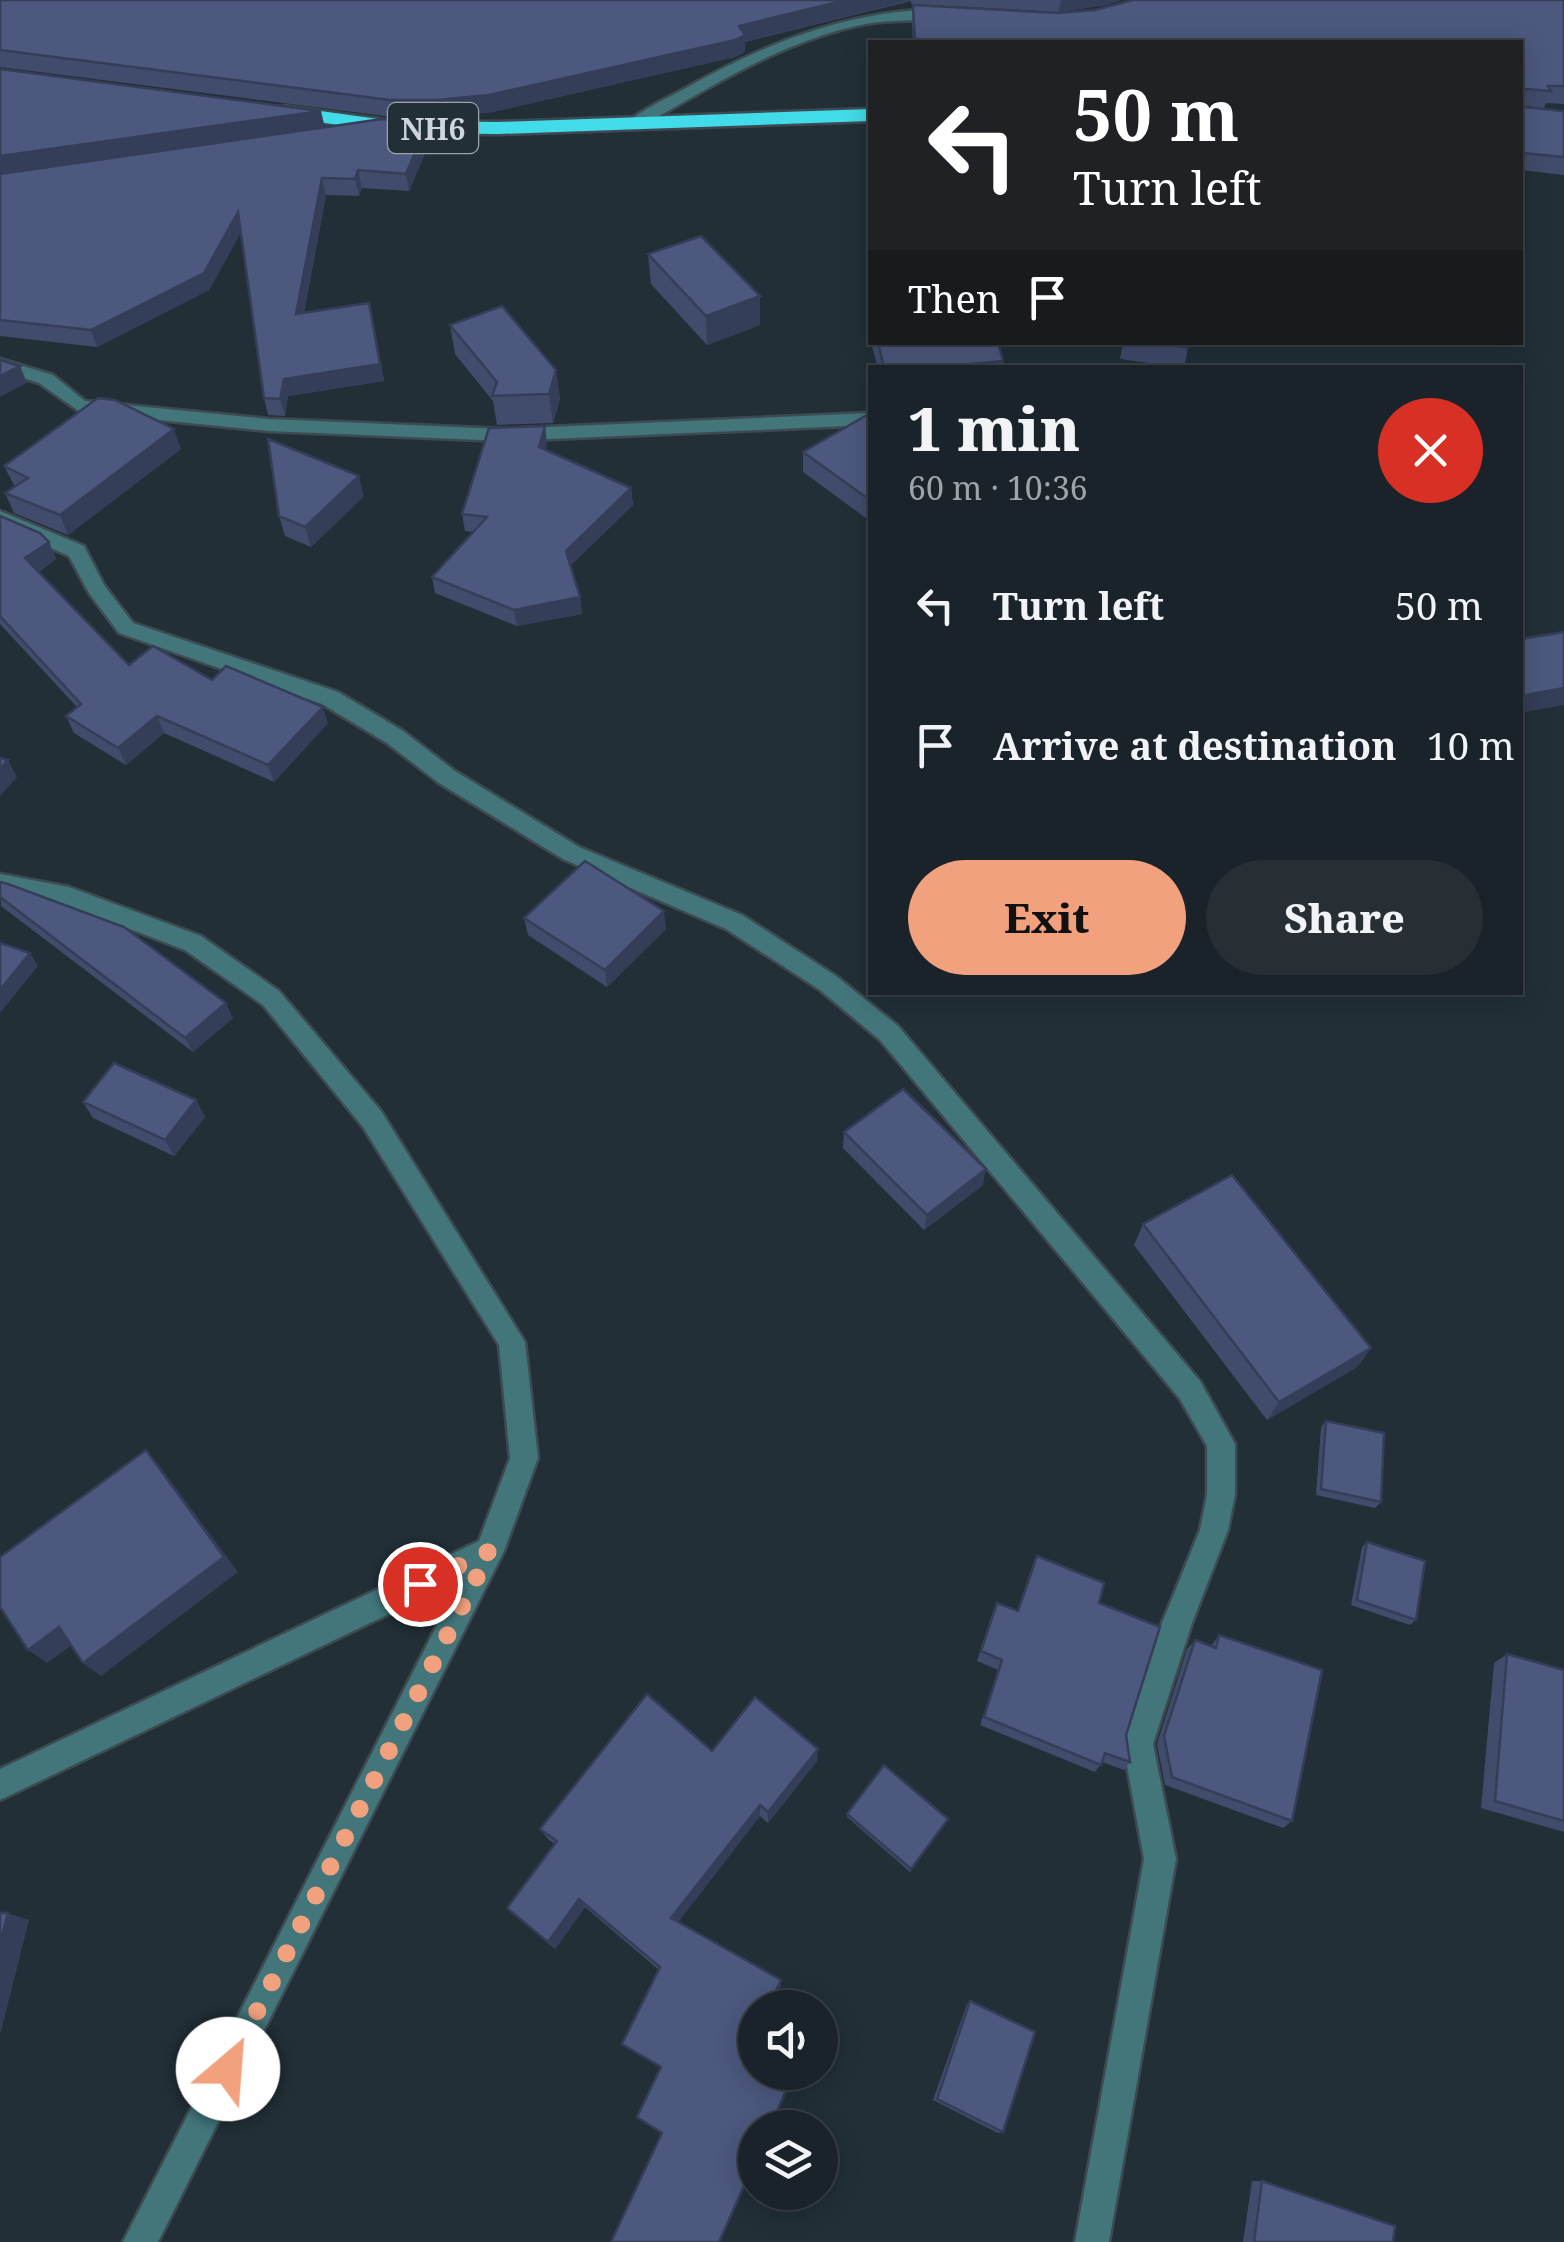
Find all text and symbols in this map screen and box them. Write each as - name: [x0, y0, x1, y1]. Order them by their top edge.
- text: 50 m: [1073, 66, 1239, 162]
- icon: left: [908, 80, 1038, 210]
- road number: NH6: [388, 103, 478, 153]
- text: Turn left: [1073, 157, 1262, 218]
- icon: arrive: [1020, 270, 1075, 325]
- text: Then: [908, 272, 1000, 324]
- text: 1 min: [908, 387, 1080, 469]
- button: close: [1378, 398, 1483, 503]
- text: 60 m · 10:36: [908, 466, 1088, 509]
- icon: left: [908, 578, 963, 633]
- text: Turn left: [993, 579, 1164, 631]
- text: 50 m: [1395, 579, 1483, 631]
- icon: arrive: [908, 718, 963, 773]
- text: Arrive at destination: [993, 719, 1397, 771]
- text: 10 m: [1427, 719, 1515, 771]
- button: Exit: [908, 860, 1186, 975]
- button: Share: [1206, 860, 1483, 975]
- pin: [378, 1542, 463, 1627]
- icon: arrive: [393, 1557, 448, 1612]
- map controls: [738, 1990, 838, 2210]
- button: sound: [738, 1990, 838, 2090]
- position arrow: [176, 2017, 280, 2121]
- button: layers: [738, 2110, 838, 2210]

